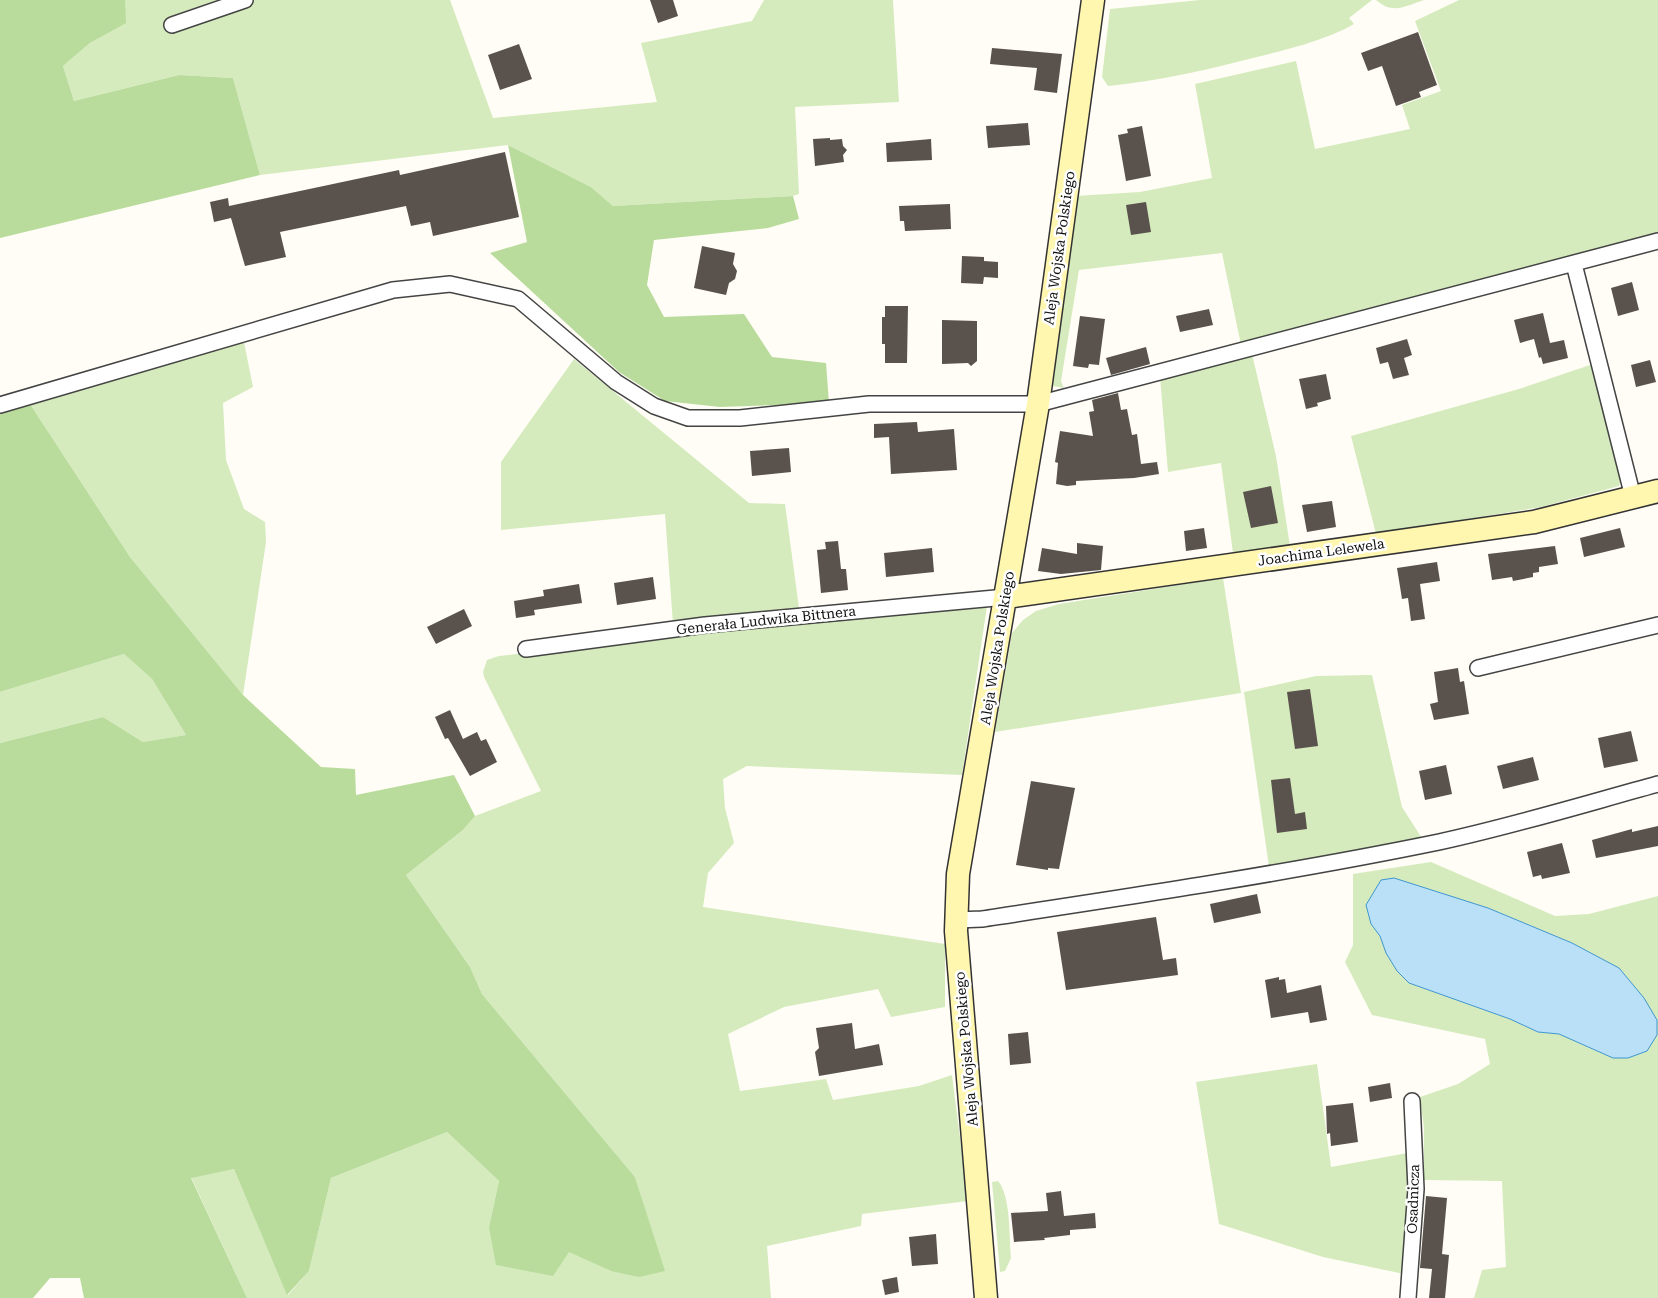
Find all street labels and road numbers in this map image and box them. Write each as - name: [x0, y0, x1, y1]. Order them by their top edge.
- street label: Aleja Wojska Polskiego: [1040, 170, 1078, 326]
- street label: Joachima Lelewela: [1257, 535, 1386, 569]
- street label: Aleja Wojska Polskiego: [977, 570, 1017, 726]
- street label: Generała Ludwika Bittnera: [675, 603, 857, 637]
- street label: Aleja Wojska Polskiego: [951, 971, 981, 1127]
- street label: Osadnicza: [1404, 1164, 1422, 1234]

